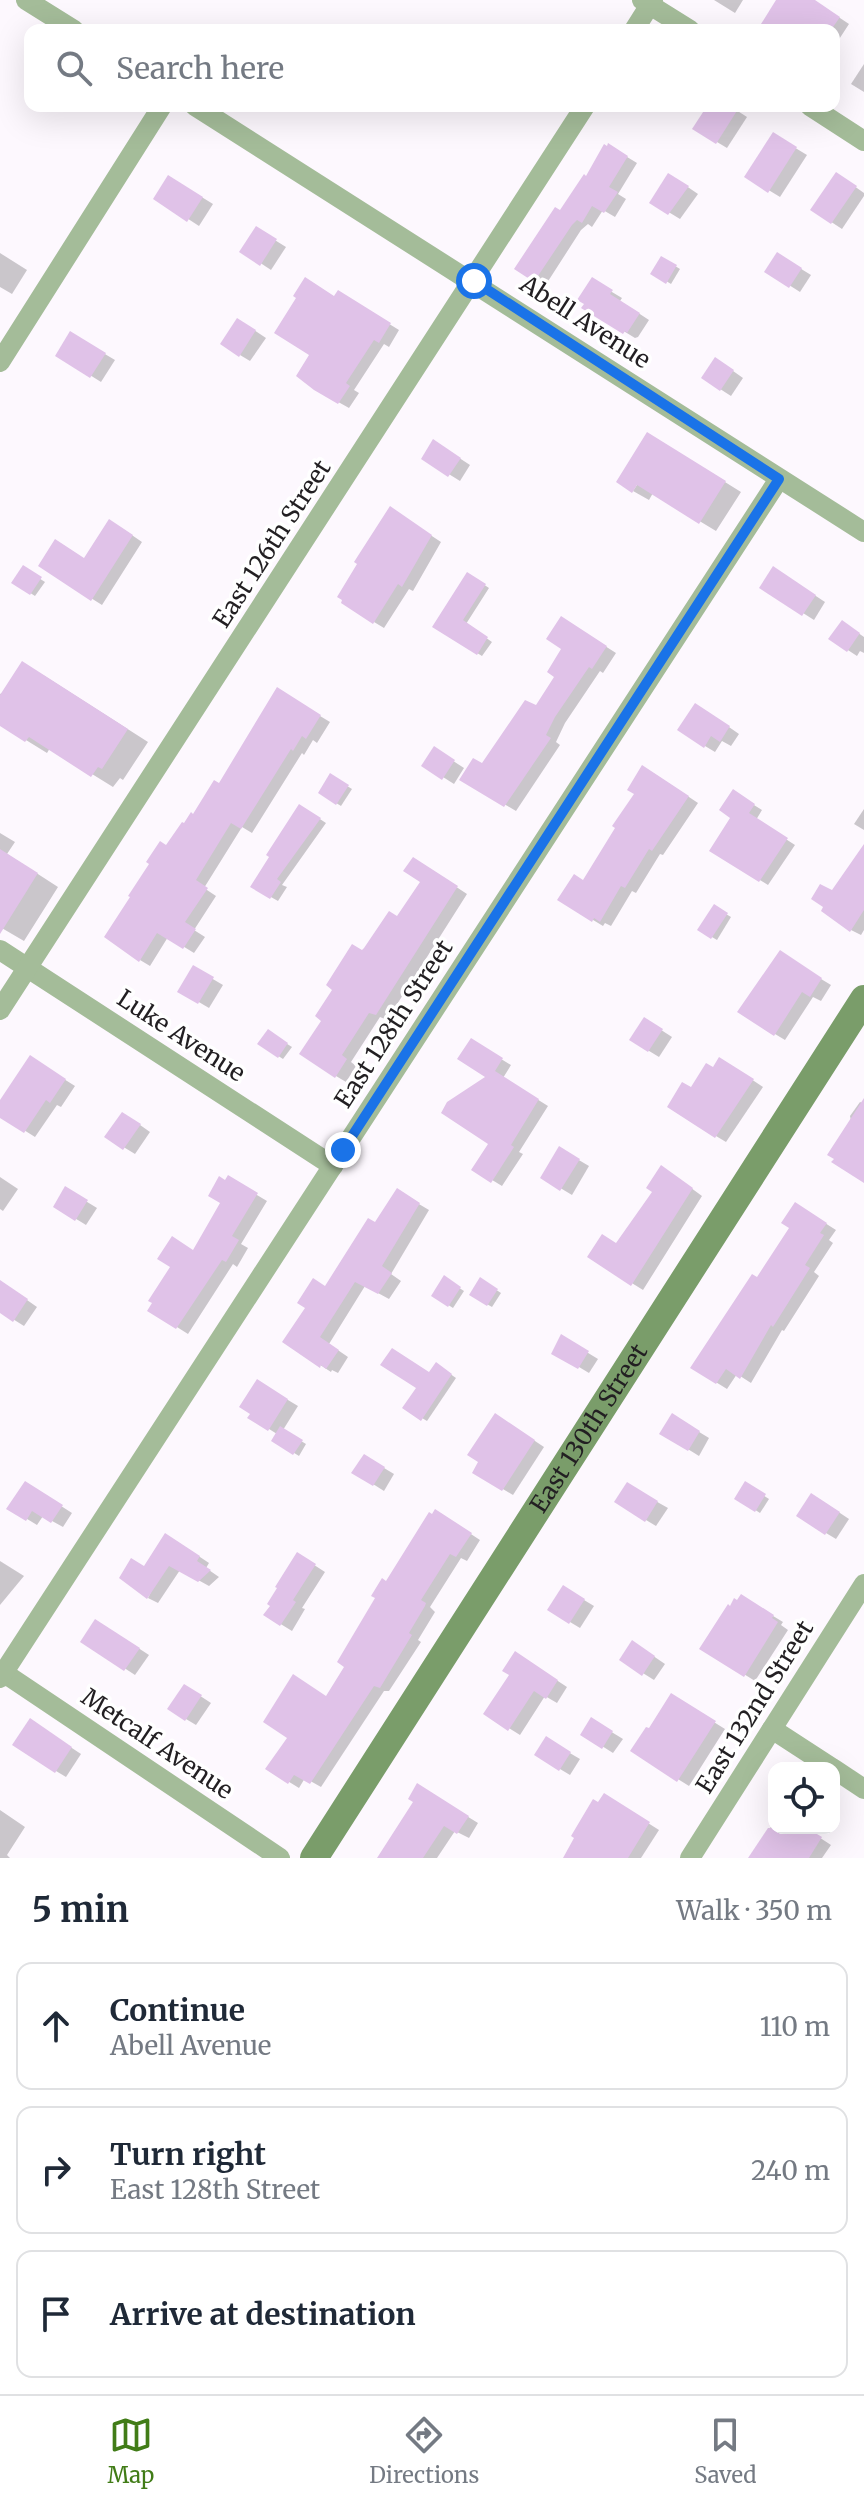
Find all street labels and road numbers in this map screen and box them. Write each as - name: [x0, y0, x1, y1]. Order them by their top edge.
- street label: Abell Avenue: [514, 267, 656, 375]
- street label: East 126th Street: [206, 453, 338, 633]
- street label: East 128th Street: [328, 933, 460, 1114]
- street label: Luke Avenue: [111, 983, 251, 1088]
- street label: East 130th Street: [523, 1337, 654, 1519]
- street label: East 132nd Street: [689, 1614, 820, 1799]
- street label: Metcalf Avenue: [75, 1681, 239, 1806]

